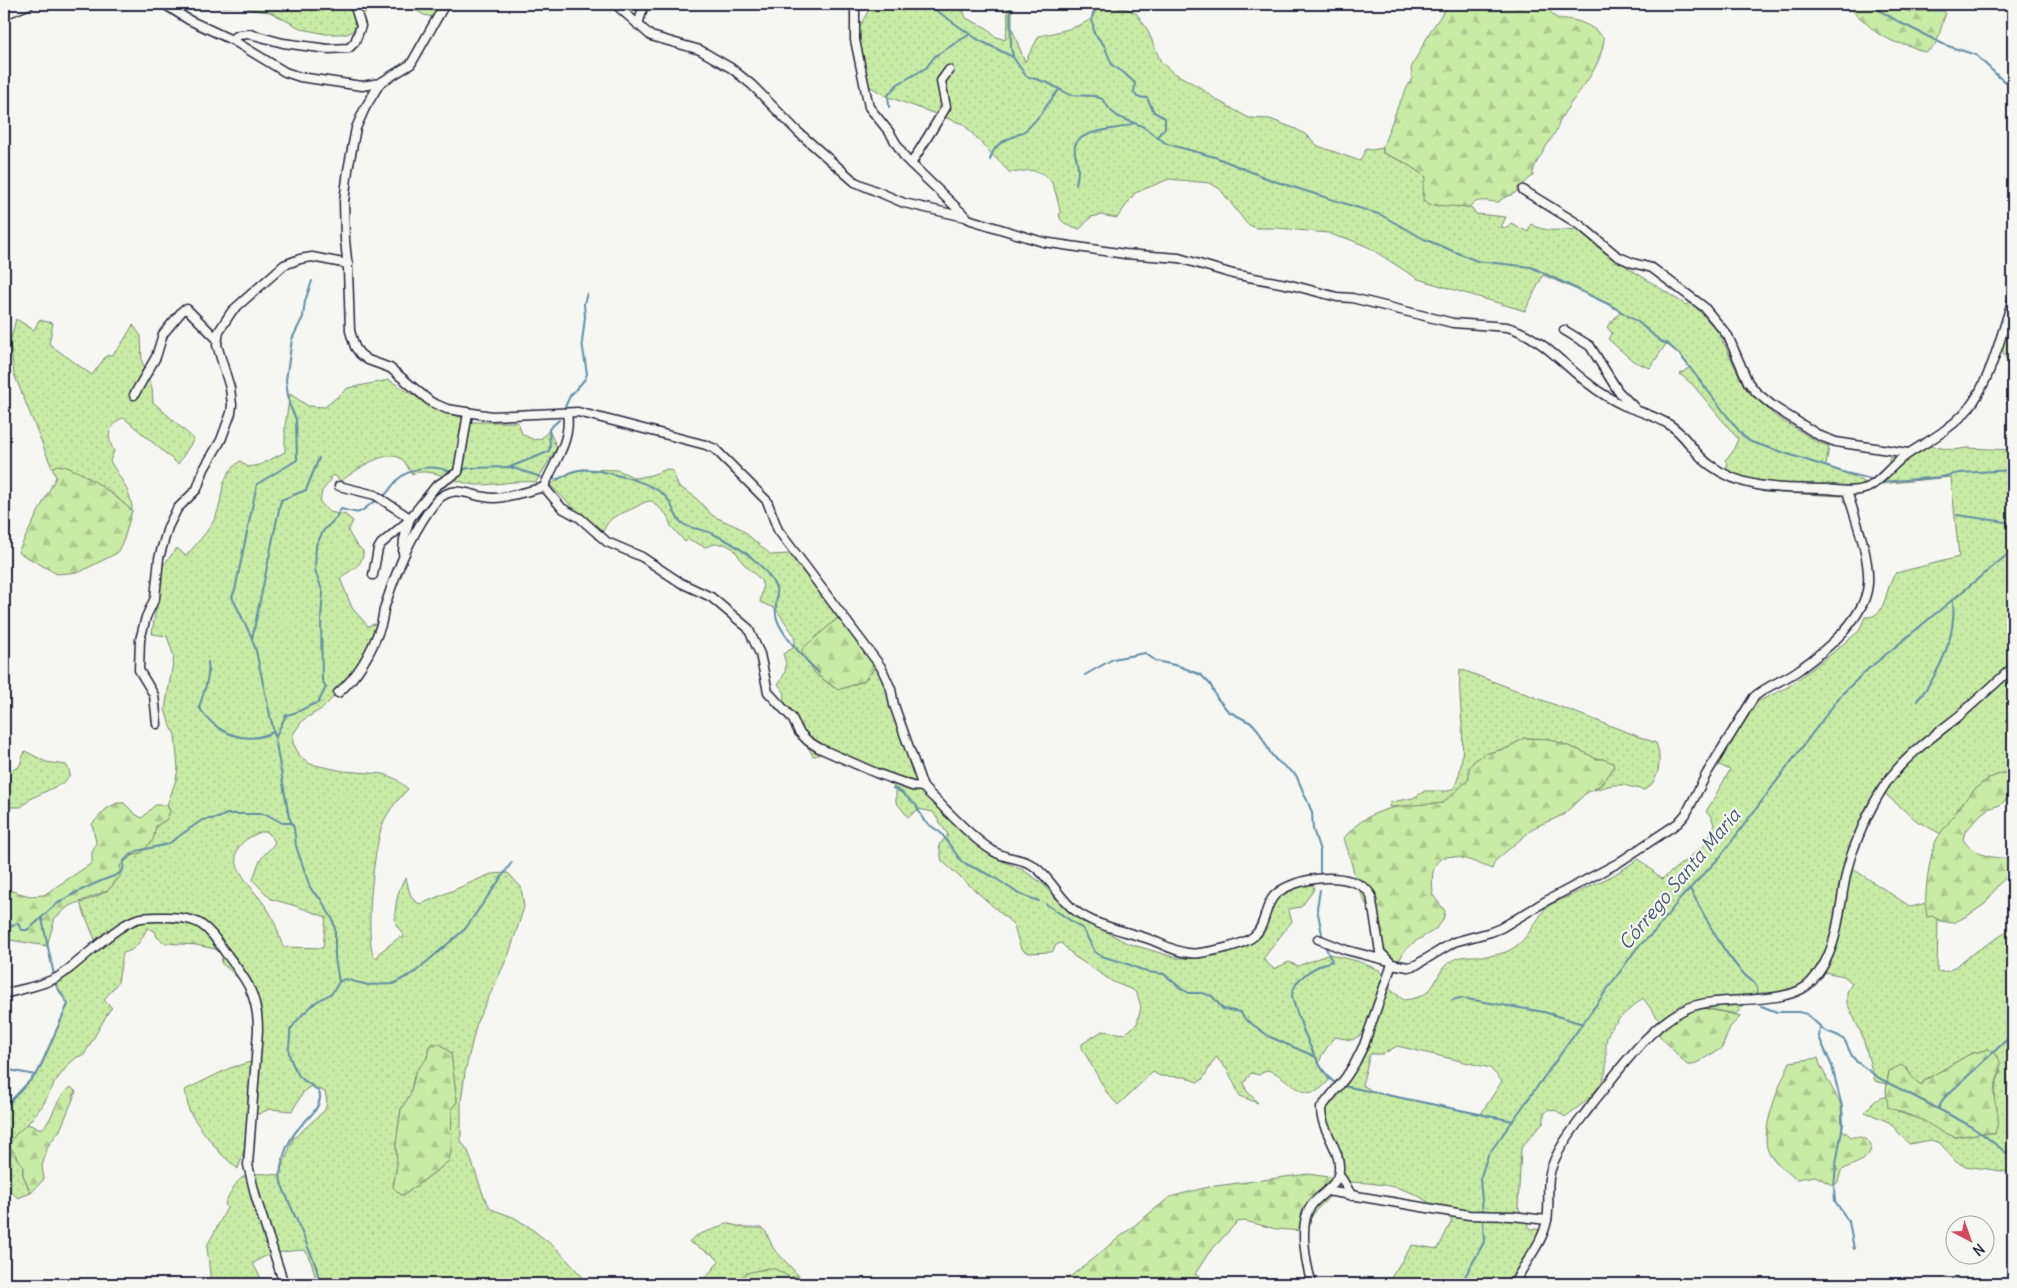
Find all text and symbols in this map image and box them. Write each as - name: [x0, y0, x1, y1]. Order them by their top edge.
- water label: Córrego Santa Maria: [1613, 803, 1746, 954]
- north arrow: [1944, 1216, 1994, 1266]
- text: N: [1969, 1240, 1988, 1260]

